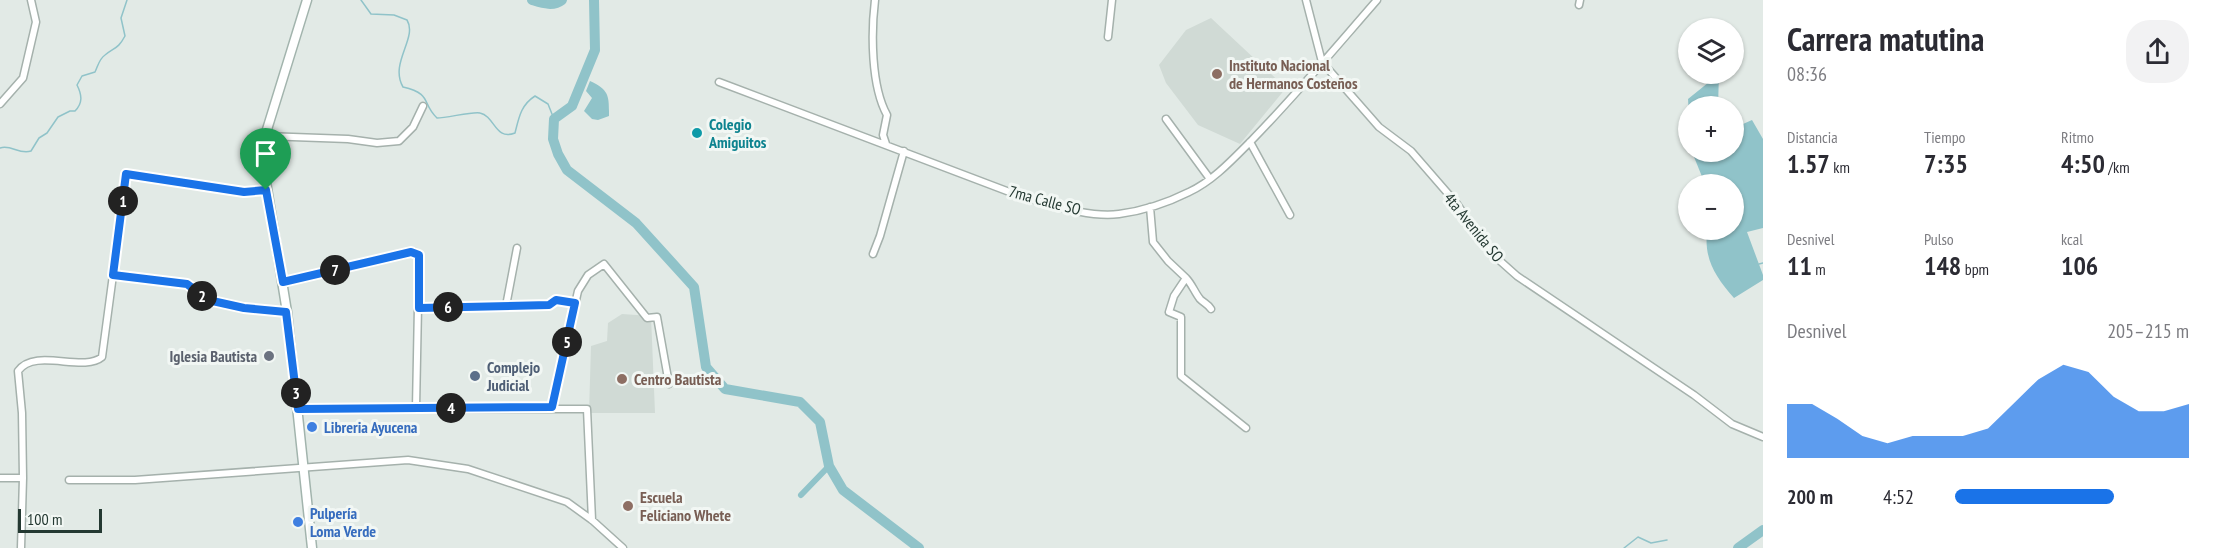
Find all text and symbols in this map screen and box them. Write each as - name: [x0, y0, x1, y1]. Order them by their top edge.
- text: Carrera matutina: [1787, 17, 1984, 60]
- map controls: [1678, 18, 1744, 240]
- button: layers: [1678, 18, 1744, 84]
- button: share: [2126, 20, 2189, 83]
- place label: Instituto Nacional de Hermanos Costeños: [1229, 55, 1358, 93]
- text: 08:36: [1787, 61, 1827, 87]
- marker: Instituto Nacional de Hermanos Costeños: [1210, 67, 1224, 81]
- button: +: [1678, 96, 1744, 162]
- place label: Colegio Amiguitos: [708, 114, 767, 152]
- marker: Colegio Amiguitos: [690, 126, 704, 140]
- text: Distancia: [1787, 127, 1838, 147]
- text: Tiempo: [1924, 127, 1966, 147]
- text: Ritmo: [2061, 127, 2094, 147]
- pin: [240, 128, 291, 190]
- icon: arrive: [249, 137, 282, 170]
- text: 1.57: [1787, 147, 1830, 180]
- text: 7:35: [1924, 147, 1968, 180]
- text: 4:50: [2061, 147, 2105, 180]
- text: km: [1830, 157, 1850, 177]
- text: /km: [2105, 157, 2130, 177]
- button: −: [1678, 174, 1744, 240]
- street label: 7ma Calle SO: [1007, 181, 1083, 219]
- pin: 1: [108, 186, 138, 216]
- street label: 4ta Avenida SO: [1440, 188, 1508, 266]
- text: 1: [119, 191, 127, 211]
- text: Desnivel: [1787, 229, 1834, 249]
- text: Pulso: [1924, 229, 1954, 249]
- text: kcal: [2061, 229, 2083, 249]
- text: 11: [1787, 249, 1812, 282]
- text: 148: [1924, 249, 1961, 282]
- text: 106: [2061, 249, 2098, 282]
- pin: 7: [320, 255, 350, 285]
- text: m: [1812, 259, 1826, 279]
- text: bpm: [1961, 259, 1989, 279]
- text: 7: [331, 260, 339, 280]
- pin: 2: [187, 281, 217, 311]
- text: 2: [198, 286, 206, 306]
- pin: 6: [433, 292, 463, 322]
- text: 6: [444, 297, 452, 317]
- text: Desnivel: [1787, 318, 1846, 344]
- text: 205–215 m: [2107, 318, 2189, 344]
- pin: 5: [552, 327, 582, 357]
- text: 5: [563, 332, 571, 352]
- place label: Iglesia Bautista: [170, 346, 257, 366]
- marker: Iglesia Bautista: [262, 349, 276, 363]
- place label: Complejo Judicial: [486, 357, 540, 395]
- marker: Complejo Judicial: [468, 369, 482, 383]
- place label: Centro Bautista: [634, 369, 722, 389]
- marker: Centro Bautista: [615, 372, 629, 386]
- pin: 3: [281, 378, 311, 408]
- text: 3: [292, 383, 300, 403]
- pin: 4: [436, 393, 466, 423]
- text: 4: [447, 398, 455, 418]
- place label: Libreria Ayucena: [324, 417, 418, 437]
- marker: Libreria Ayucena: [305, 420, 319, 434]
- text: 200 m: [1787, 484, 1833, 510]
- text: 4:52: [1883, 484, 1914, 510]
- place label: Escuela Feliciano Whete: [640, 487, 731, 525]
- marker: Escuela Feliciano Whete: [621, 499, 635, 513]
- place label: Pulpería Loma Verde: [310, 503, 376, 541]
- scale bar: [18, 506, 102, 534]
- text: 100 m: [27, 509, 62, 529]
- marker: Pulpería Loma Verde: [291, 515, 305, 529]

